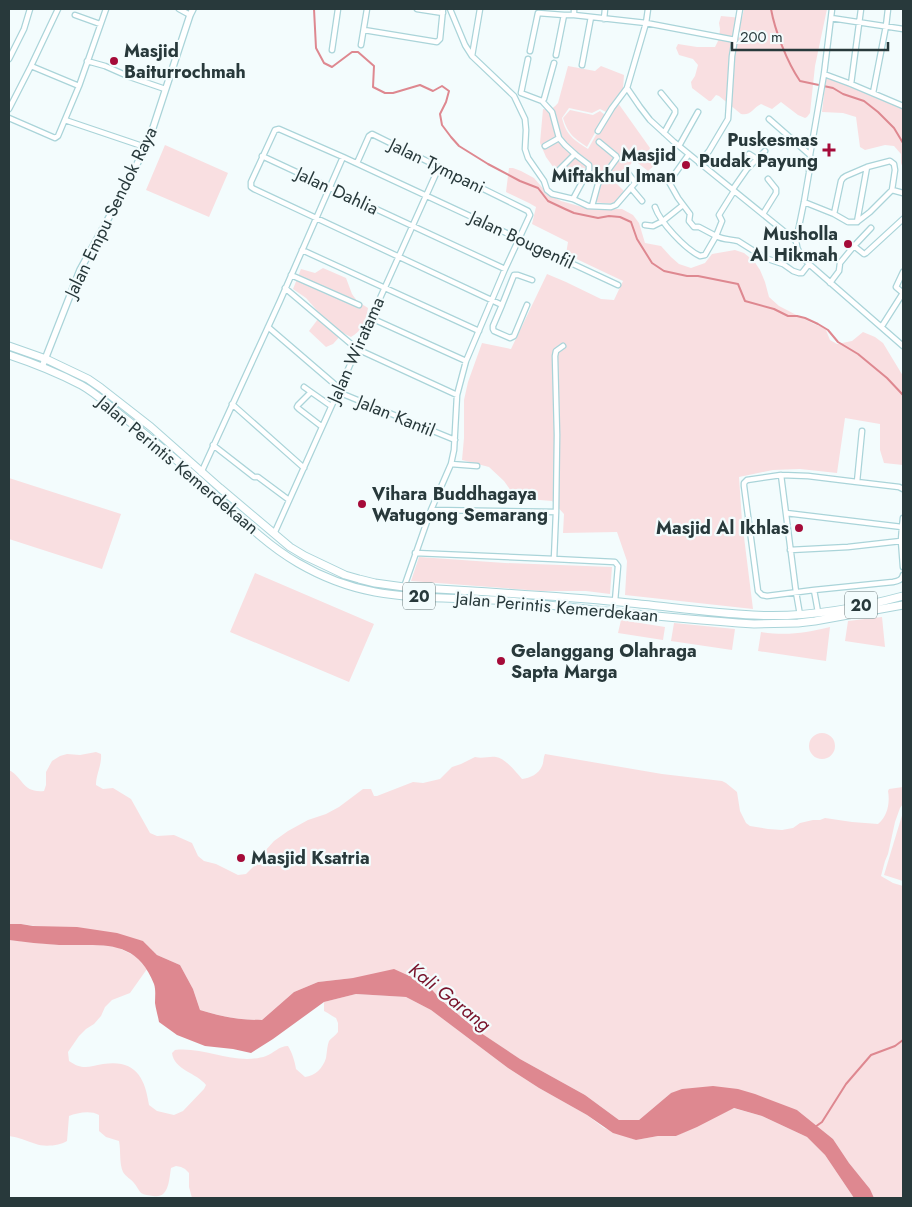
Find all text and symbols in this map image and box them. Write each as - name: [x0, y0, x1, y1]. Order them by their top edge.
- scale bar: [732, 20, 888, 52]
- text: 200 m: [740, 26, 783, 48]
- place label: Masjid Baiturrochmah: [124, 38, 246, 85]
- marker: Masjid Baiturrochmah: [108, 55, 120, 67]
- street label: Jalan Empu Sendok Raya: [57, 122, 164, 303]
- place label: Puskesmas Pudak Payung: [699, 127, 818, 174]
- street label: Jalan Tympani: [383, 131, 489, 200]
- place label: Masjid Miftakhul Iman: [552, 142, 676, 189]
- marker: Puskesmas Pudak Payung: [822, 143, 836, 157]
- marker: Masjid Miftakhul Iman: [680, 159, 692, 171]
- street label: Jalan Dahlia: [290, 160, 383, 221]
- street label: Jalan Bougenfil: [464, 204, 579, 276]
- place label: Musholla Al Hikmah: [749, 221, 838, 268]
- marker: Musholla Al Hikmah: [842, 238, 854, 250]
- street label: Jalan Wiratama: [320, 293, 391, 409]
- street label: Jalan Perintis Kemerdekaan: [90, 388, 264, 540]
- street label: Jalan Kantil: [351, 388, 439, 443]
- place label: Vihara Buddhagaya Watugong Semarang: [371, 481, 548, 528]
- marker: Vihara Buddhagaya Watugong Semarang: [356, 498, 368, 510]
- place label: Masjid Al Ikhlas: [656, 515, 789, 541]
- marker: Masjid Al Ikhlas: [793, 522, 805, 534]
- road number: 20: [403, 582, 435, 610]
- street label: Jalan Perintis Kemerdekaan: [452, 585, 660, 629]
- road number: 20: [845, 592, 877, 618]
- place label: Gelanggang Olahraga Sapta Marga: [511, 638, 697, 685]
- marker: Gelanggang Olahraga Sapta Marga: [495, 655, 507, 667]
- place label: Masjid Ksatria: [251, 845, 370, 871]
- marker: Masjid Ksatria: [235, 852, 247, 864]
- water label: Kali Garang: [403, 956, 497, 1038]

